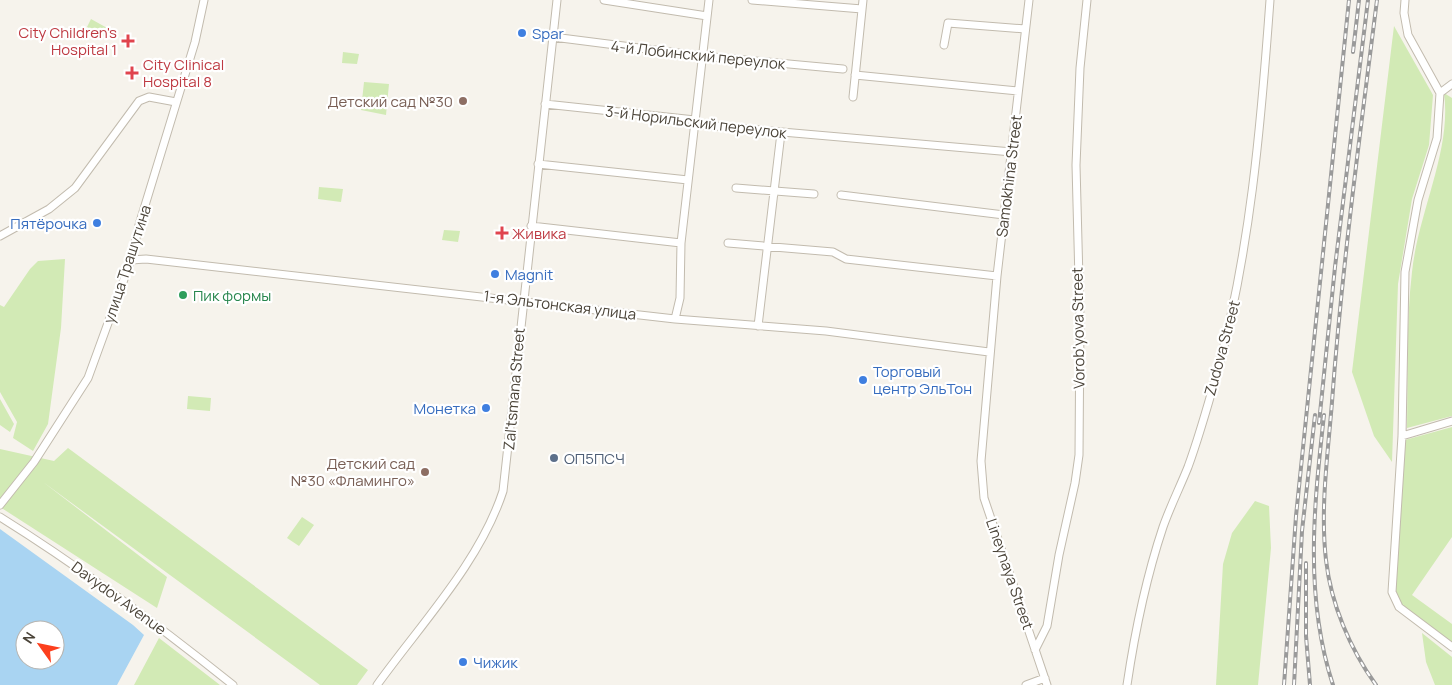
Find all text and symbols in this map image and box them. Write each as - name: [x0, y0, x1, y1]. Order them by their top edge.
- place label: City Children's Hospital 1: [19, 22, 117, 60]
- place label: Spar: [532, 23, 564, 44]
- marker: Spar: [516, 27, 528, 39]
- marker: City Children's Hospital 1: [121, 34, 135, 48]
- street label: 4-й Лобинский переулок: [610, 35, 787, 75]
- place label: City Clinical Hospital 8: [143, 54, 224, 92]
- marker: City Clinical Hospital 8: [125, 66, 139, 80]
- place label: Детский сад №30: [327, 91, 453, 112]
- marker: Детский сад №30: [457, 95, 469, 107]
- street label: 3-й Норильский переулок: [604, 100, 788, 144]
- street label: Samokhina Street: [991, 114, 1027, 238]
- street label: улица Трашутина: [98, 202, 156, 326]
- place label: Пятёрочка: [10, 213, 87, 234]
- marker: Пятёрочка: [91, 217, 103, 229]
- place label: Живика: [512, 223, 566, 244]
- marker: Живика: [496, 227, 508, 239]
- place label: Magnit: [505, 264, 553, 285]
- street label: Vorob'yova Street: [1066, 267, 1090, 389]
- marker: Magnit: [489, 268, 501, 280]
- place label: Пик формы: [193, 285, 271, 306]
- street label: 1-я Эльтонская улица: [483, 285, 637, 325]
- marker: Пик формы: [177, 289, 189, 301]
- street label: Zudova Street: [1199, 298, 1245, 398]
- street label: Zal'tsmana Street: [498, 327, 530, 451]
- place label: Торговый центр ЭльТон: [873, 361, 972, 399]
- marker: Торговый центр ЭльТон: [857, 374, 869, 386]
- place label: Монетка: [414, 398, 476, 419]
- marker: Монетка: [480, 402, 492, 414]
- place label: ОП5ПСЧ: [564, 448, 625, 469]
- marker: ОП5ПСЧ: [548, 452, 560, 464]
- place label: Детский сад №30 «Фламинго»: [291, 453, 415, 491]
- marker: Детский сад №30 «Фламинго»: [419, 466, 431, 478]
- street label: Lineynaya Street: [981, 516, 1039, 632]
- street label: Davydov Avenue: [67, 556, 171, 640]
- north arrow: [15, 620, 65, 670]
- text: N: [18, 628, 39, 647]
- place label: Чижик: [473, 652, 518, 673]
- marker: Чижик: [457, 656, 469, 668]

